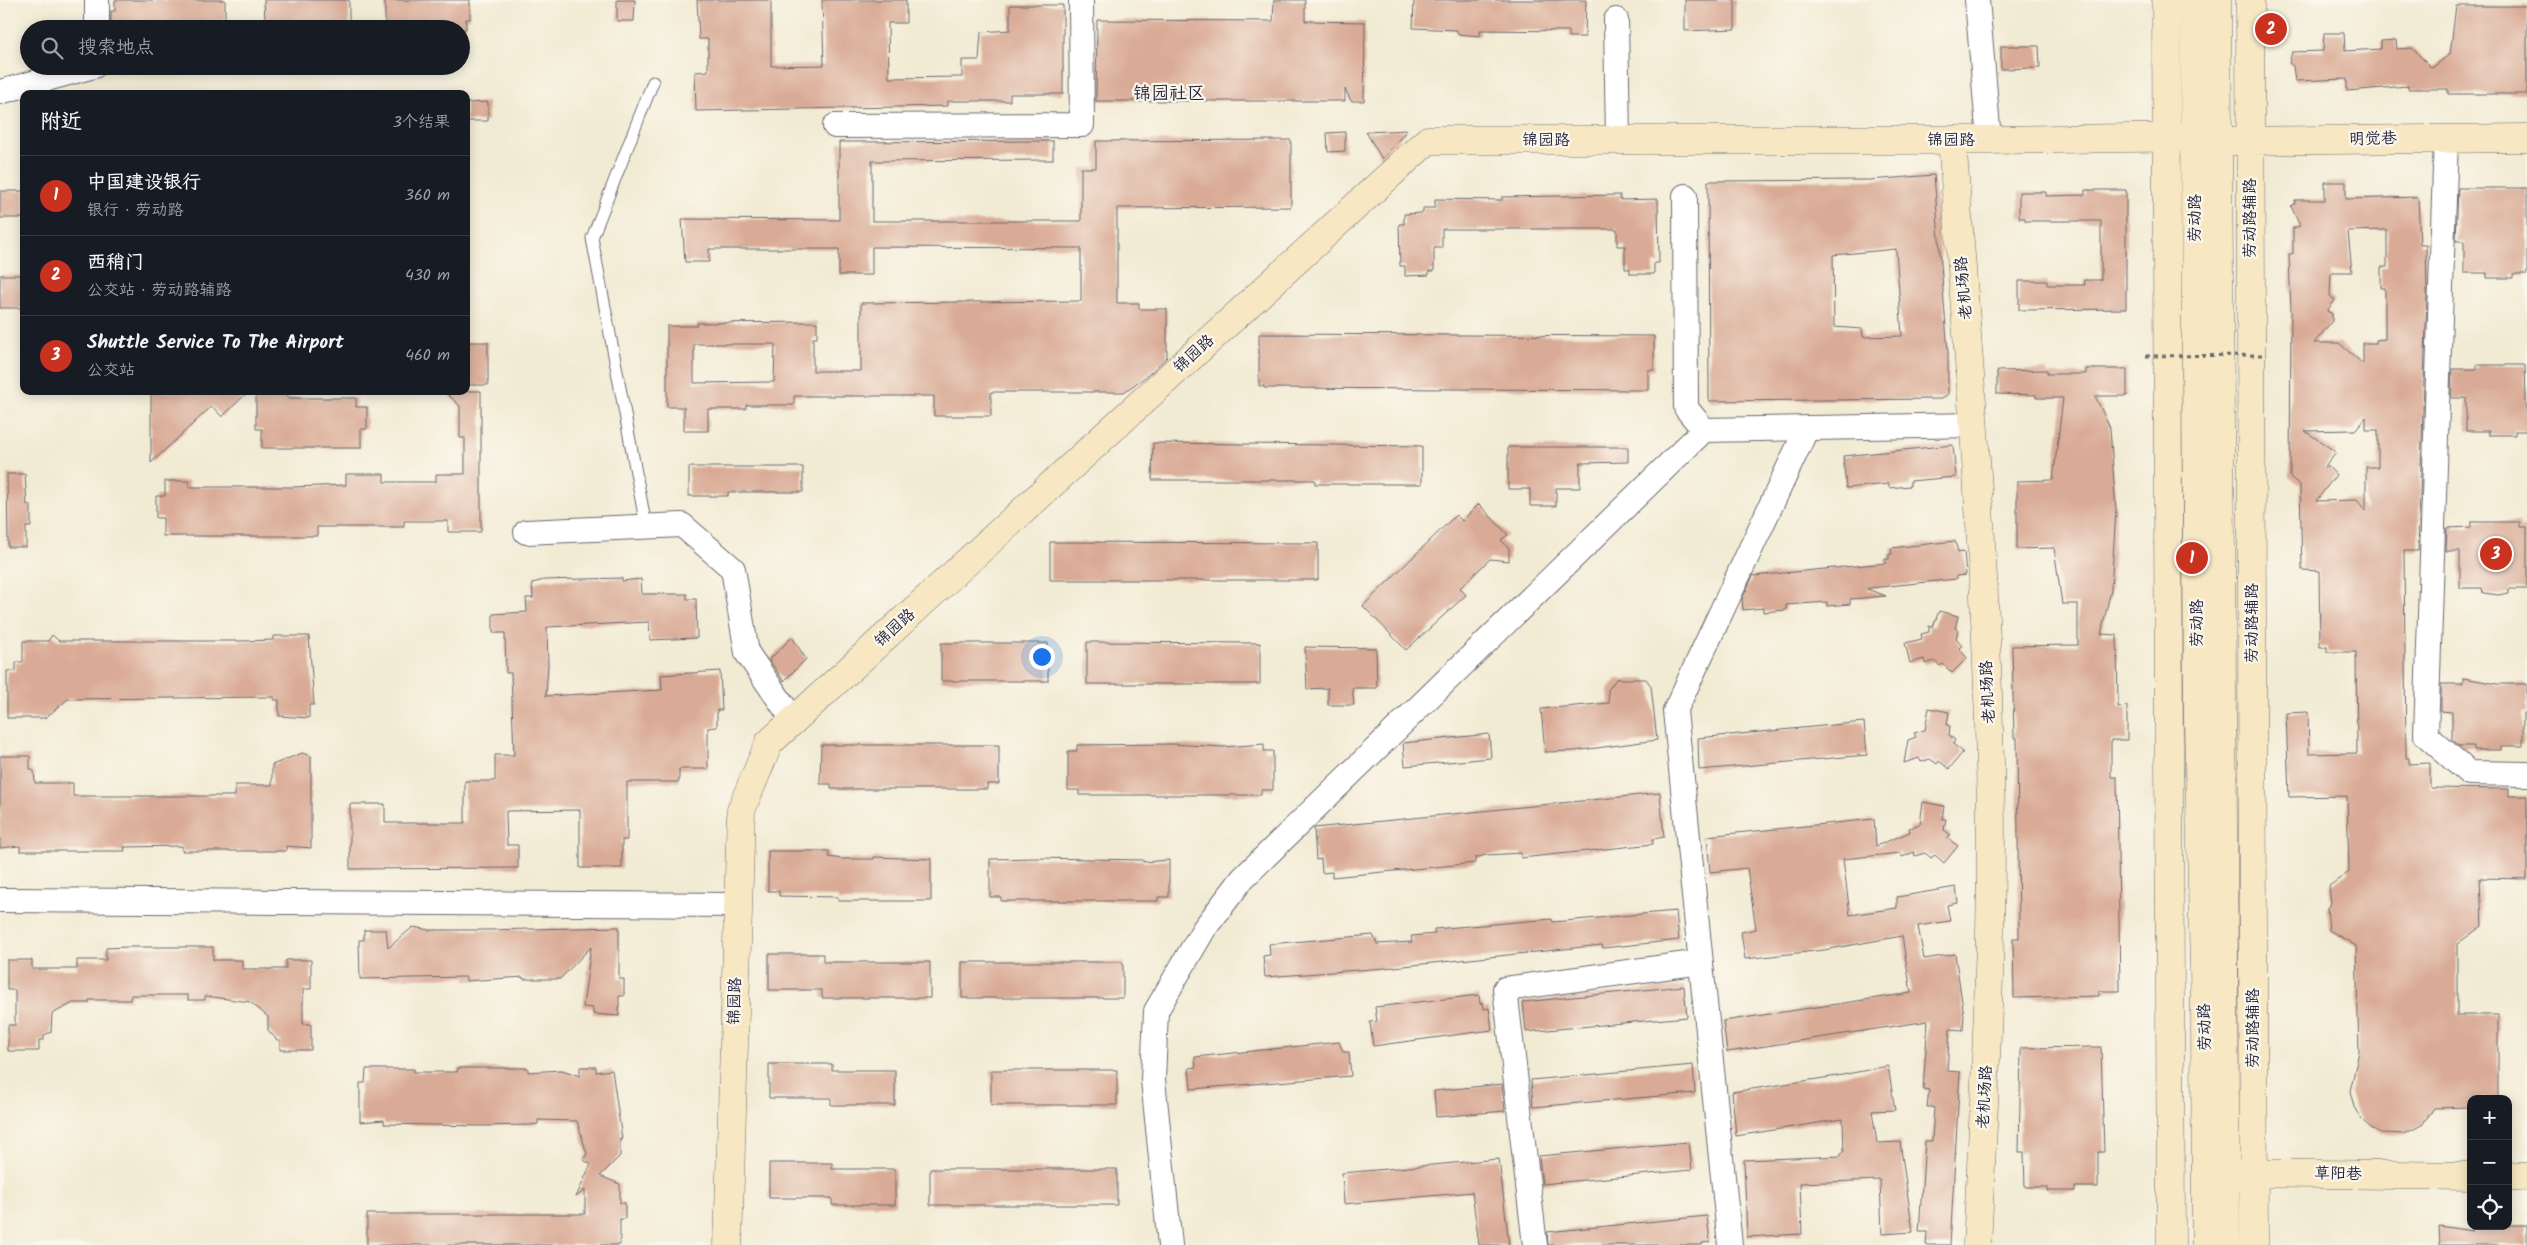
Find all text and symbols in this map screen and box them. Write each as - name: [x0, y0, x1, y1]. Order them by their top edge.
- pin: 2: [2255, 10, 2287, 48]
- search box: [20, 20, 470, 75]
- text: 搜索地点: [78, 33, 154, 63]
- icon: search: [38, 34, 66, 62]
- district label: 锦园社区: [1133, 80, 1205, 109]
- text: 附近: [40, 106, 82, 139]
- text: 3个结果: [393, 110, 450, 135]
- street label: 明觉巷: [2349, 126, 2397, 152]
- street label: 锦园路: [1522, 128, 1570, 153]
- street label: 锦园路: [1927, 128, 1975, 153]
- text: 中国建设银行: [87, 168, 201, 198]
- street label: 劳动路辅路: [2238, 178, 2263, 258]
- text: 1: [54, 183, 58, 208]
- text: 360 m: [405, 183, 450, 208]
- street label: 劳动路: [2183, 194, 2208, 242]
- text: 银行 · 劳动路: [87, 198, 184, 223]
- text: 西稍门: [87, 248, 144, 278]
- street label: 老机场路: [1949, 255, 1979, 321]
- text: 2: [51, 263, 61, 288]
- text: 430 m: [405, 263, 450, 288]
- text: 公交站 · 劳动路辅路: [87, 278, 232, 303]
- text: Shuttle Service To The Airport: [87, 328, 344, 358]
- street label: 锦园路: [1168, 329, 1220, 379]
- text: 3: [52, 343, 60, 368]
- text: 460 m: [405, 343, 450, 368]
- text: 公交站: [87, 358, 135, 383]
- pin: 3: [2480, 535, 2512, 573]
- pin: 1: [2176, 539, 2208, 577]
- street label: 劳动路辅路: [2240, 583, 2265, 663]
- street label: 劳动路: [2185, 599, 2210, 647]
- street label: 锦园路: [869, 603, 921, 653]
- your location: [1029, 644, 1055, 670]
- street label: 老机场路: [1974, 659, 2002, 725]
- street label: 锦园路: [722, 977, 748, 1025]
- street label: 劳动路辅路: [2241, 988, 2266, 1068]
- street label: 劳动路: [2192, 1003, 2218, 1051]
- street label: 老机场路: [1971, 1064, 1999, 1130]
- map controls: [2467, 1095, 2512, 1230]
- button: +: [2467, 1095, 2512, 1140]
- button: −: [2467, 1140, 2512, 1185]
- street label: 草阳巷: [2314, 1161, 2362, 1187]
- button: locate: [2467, 1185, 2512, 1230]

